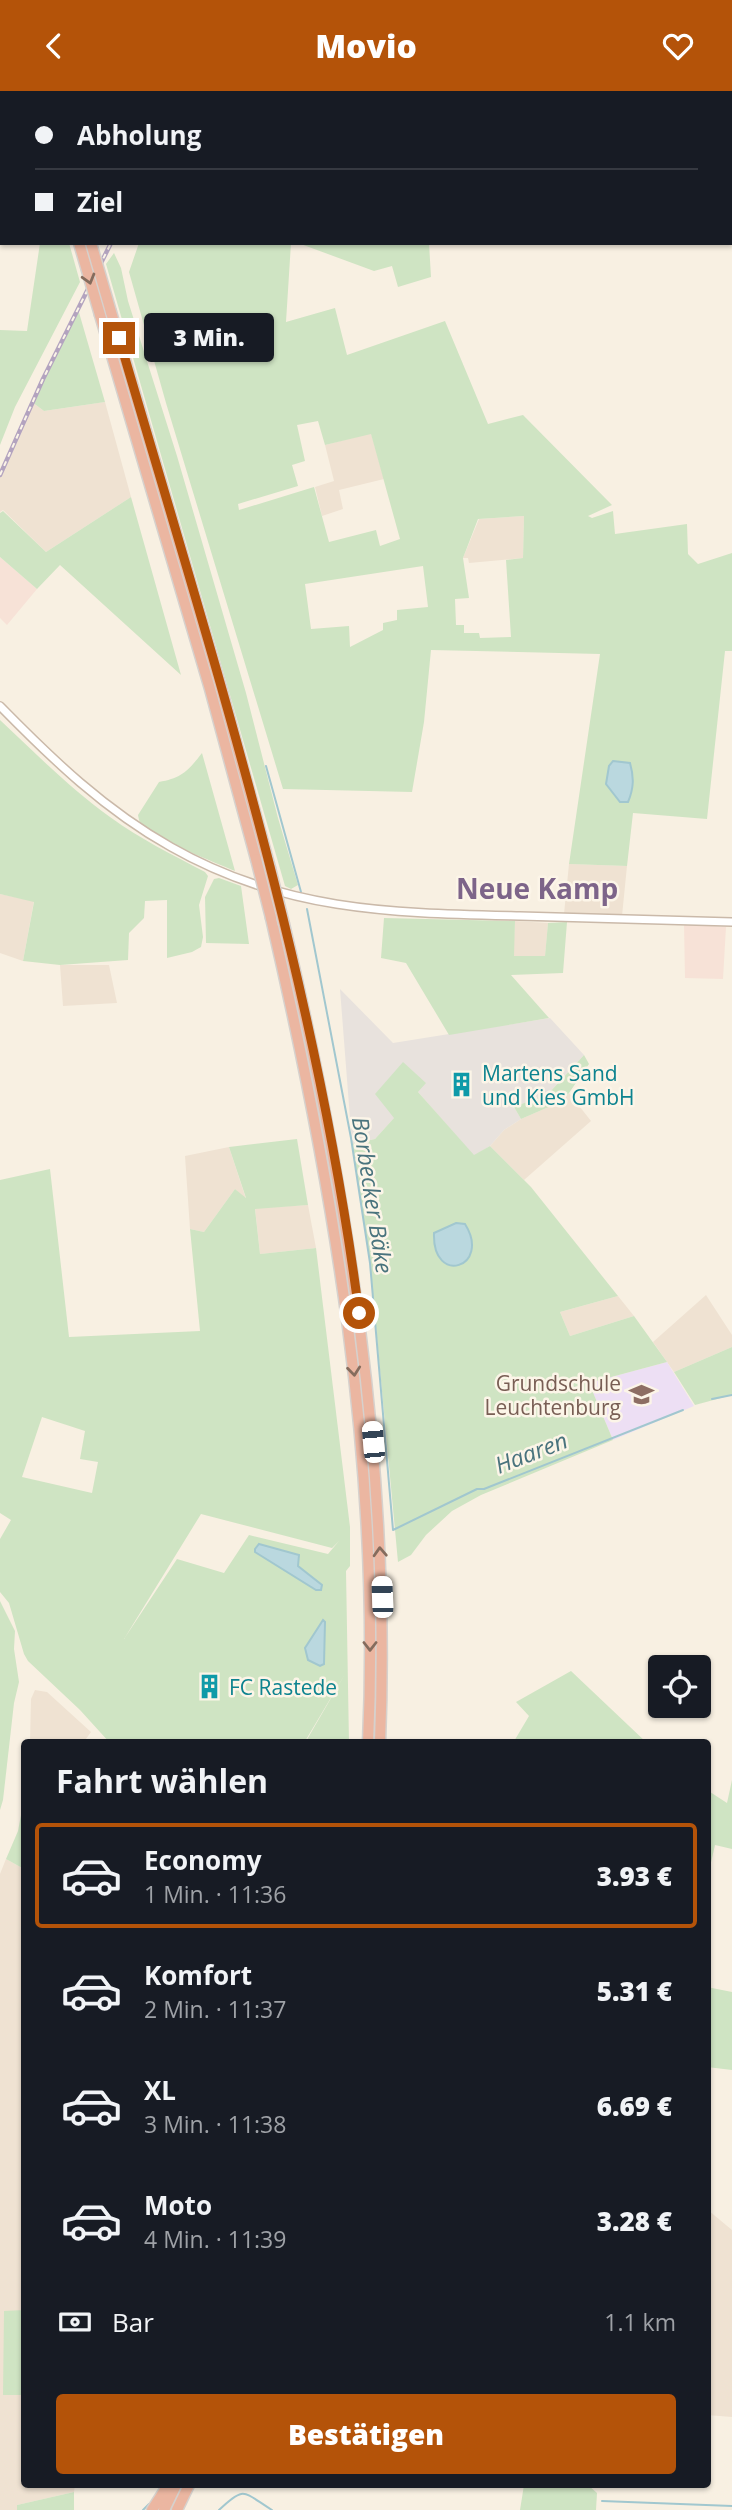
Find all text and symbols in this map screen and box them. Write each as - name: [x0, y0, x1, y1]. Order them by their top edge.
- text: Movio: [315, 24, 417, 67]
- icon: back: [35, 27, 73, 65]
- icon: heart: [659, 27, 697, 65]
- text: Abholung: [77, 117, 201, 153]
- text: Ziel: [77, 184, 123, 220]
- one-way arrow: [81, 273, 96, 285]
- callout: 3 Min.: [144, 313, 273, 363]
- text: 3 Min.: [173, 321, 245, 353]
- route end: [103, 322, 135, 354]
- district label: Neue Kamp: [456, 869, 618, 907]
- place label: Martens Sand und Kies GmbH: [482, 1059, 635, 1111]
- building icon: Martens Sand und Kies GmbH: [448, 1071, 476, 1099]
- water label: Borbecker Bäke: [345, 1114, 401, 1276]
- route start: [343, 1297, 375, 1329]
- one-way arrow: [347, 1365, 362, 1376]
- place label: Grundschule Leuchtenburg: [485, 1369, 621, 1421]
- school or university icon: Grundschule Leuchtenburg: [627, 1381, 655, 1409]
- car: [361, 1420, 386, 1464]
- water label: Haaren: [490, 1424, 572, 1480]
- one-way arrow: [373, 1547, 388, 1558]
- car: [371, 1576, 394, 1618]
- one-way arrow: [362, 1642, 378, 1652]
- map controls: [648, 1655, 711, 1718]
- button: locate: [648, 1655, 711, 1718]
- building icon: FC Rastede: [195, 1673, 223, 1701]
- place label: FC Rastede: [229, 1673, 337, 1701]
- text: Fahrt wählen: [56, 1759, 268, 1802]
- text: Economy: [144, 1842, 262, 1878]
- icon: car: [60, 1844, 123, 1907]
- text: 3.93 €: [597, 1858, 672, 1894]
- text: 1 Min. · 11:36: [144, 1878, 286, 1910]
- text: Komfort: [144, 1957, 252, 1993]
- icon: car: [60, 1959, 123, 2022]
- text: 5.31 €: [597, 1973, 672, 2009]
- text: 2 Min. · 11:37: [144, 1993, 286, 2025]
- text: XL: [144, 2072, 176, 2108]
- icon: car: [60, 2074, 123, 2137]
- text: 6.69 €: [597, 2088, 672, 2124]
- text: 3 Min. · 11:38: [144, 2108, 286, 2140]
- text: Moto: [144, 2187, 212, 2223]
- icon: car: [60, 2189, 123, 2252]
- text: 3.28 €: [597, 2203, 672, 2239]
- text: 4 Min. · 11:39: [144, 2223, 286, 2255]
- icon: cash: [56, 2303, 94, 2341]
- text: Bar: [112, 2304, 154, 2340]
- text: 1.1 km: [604, 2306, 676, 2338]
- button: Bestätigen: [56, 2394, 676, 2474]

